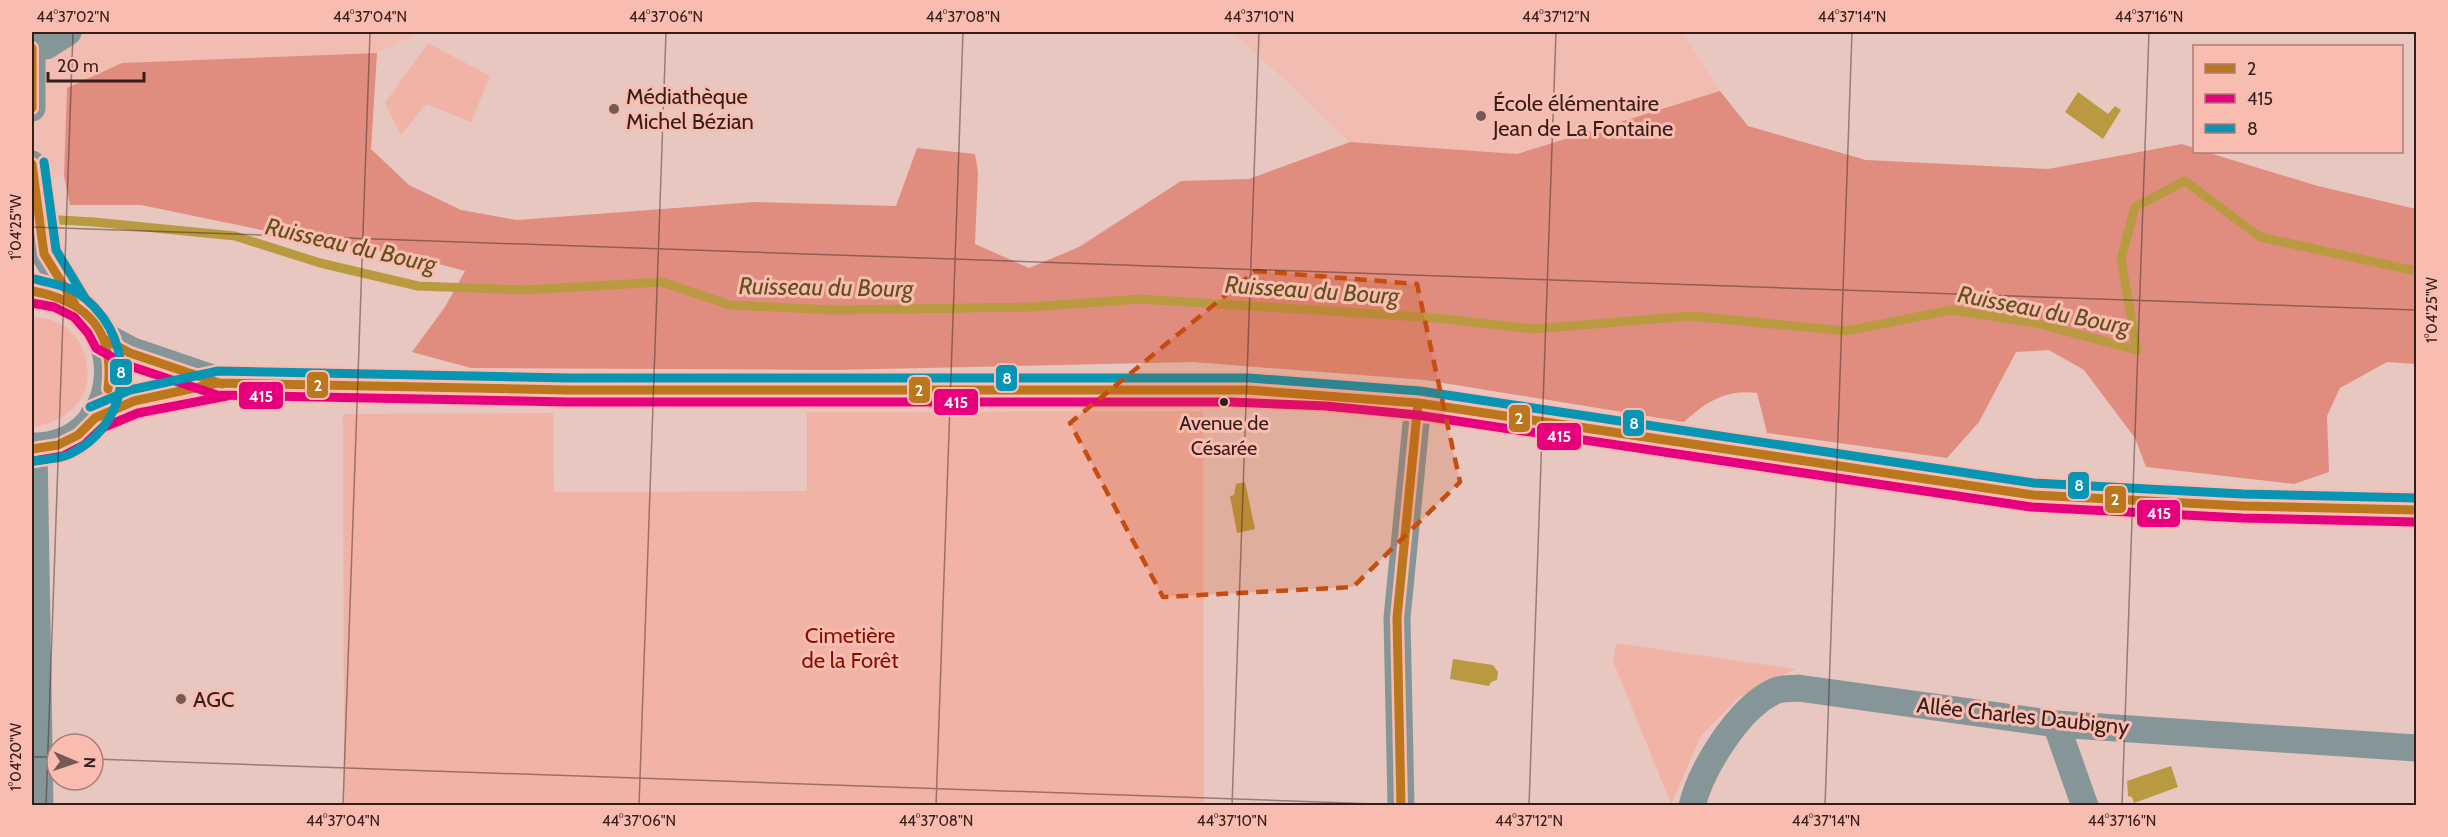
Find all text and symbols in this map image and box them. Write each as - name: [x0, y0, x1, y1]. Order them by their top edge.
- text: 44°37'02"N: [36, 8, 110, 26]
- text: 44°37'04"N: [333, 8, 407, 26]
- text: 44°37'06"N: [629, 8, 703, 26]
- text: 44°37'08"N: [926, 8, 1000, 26]
- text: 44°37'10"N: [1224, 8, 1294, 26]
- text: 44°37'12"N: [1522, 8, 1590, 26]
- text: 44°37'14"N: [1818, 8, 1886, 26]
- text: 44°37'16"N: [2115, 8, 2183, 26]
- scale bar: [48, 45, 144, 83]
- legend: [2193, 45, 2403, 153]
- text: 20 m: [57, 55, 99, 77]
- text: 2: [2247, 58, 2256, 80]
- place label: Médiathèque Michel Bézian: [626, 83, 754, 135]
- text: 415: [2247, 88, 2273, 110]
- place label: École élémentaire Jean de La Fontaine: [1492, 90, 1673, 142]
- marker: Médiathèque Michel Bézian: [607, 102, 621, 116]
- marker: École élémentaire Jean de La Fontaine: [1474, 109, 1488, 123]
- text: 8: [2247, 118, 2258, 140]
- text: 1°04'25"W: [7, 193, 25, 260]
- water label: Ruisseau du Bourg: [263, 211, 440, 279]
- water label: Ruisseau du Bourg: [1224, 269, 1401, 311]
- water label: Ruisseau du Bourg: [738, 271, 915, 303]
- text: 1°04'25"W: [2423, 276, 2441, 343]
- water label: Ruisseau du Bourg: [1955, 279, 2133, 341]
- line badge: 8: [109, 358, 133, 386]
- text: 8: [116, 363, 126, 382]
- line badge: 8: [995, 364, 1018, 392]
- text: 8: [1002, 369, 1012, 388]
- line badge: 2: [306, 371, 329, 399]
- text: 2: [314, 376, 322, 395]
- line badge: 2: [908, 376, 931, 404]
- line badge: 415: [238, 381, 284, 410]
- text: 2: [915, 381, 923, 400]
- text: 415: [249, 387, 273, 406]
- line badge: 415: [933, 388, 979, 416]
- text: 415: [944, 393, 968, 412]
- marker: Avenue de Césarée: [1218, 396, 1230, 408]
- line badge: 2: [1508, 404, 1531, 433]
- text: 2: [1515, 409, 1523, 428]
- line badge: 8: [1622, 409, 1645, 437]
- place label: Avenue de Césarée: [1179, 411, 1269, 460]
- text: 8: [1629, 414, 1639, 433]
- line badge: 415: [1536, 422, 1582, 451]
- text: 415: [1547, 427, 1571, 446]
- line badge: 8: [2067, 471, 2090, 500]
- text: 8: [2074, 476, 2084, 495]
- line badge: 2: [2104, 485, 2127, 514]
- text: 2: [2111, 490, 2119, 509]
- line badge: 415: [2136, 499, 2181, 528]
- text: 415: [2147, 504, 2171, 523]
- park label: Cimetière de la Forêt: [801, 622, 899, 674]
- place label: AGC: [193, 686, 235, 713]
- street label: Allée Charles Daubigny: [1915, 691, 2131, 741]
- marker: AGC: [174, 692, 188, 706]
- text: 1°04'20"W: [7, 722, 25, 791]
- north arrow: [45, 732, 105, 792]
- text: N: [80, 757, 99, 768]
- text: 44°37'04"N: [306, 812, 380, 830]
- text: 44°37'06"N: [602, 812, 676, 830]
- text: 44°37'08"N: [899, 812, 973, 830]
- text: 44°37'10"N: [1197, 812, 1267, 830]
- text: 44°37'12"N: [1495, 812, 1563, 830]
- text: 44°37'14"N: [1792, 812, 1860, 830]
- text: 44°37'16"N: [2088, 812, 2156, 830]

